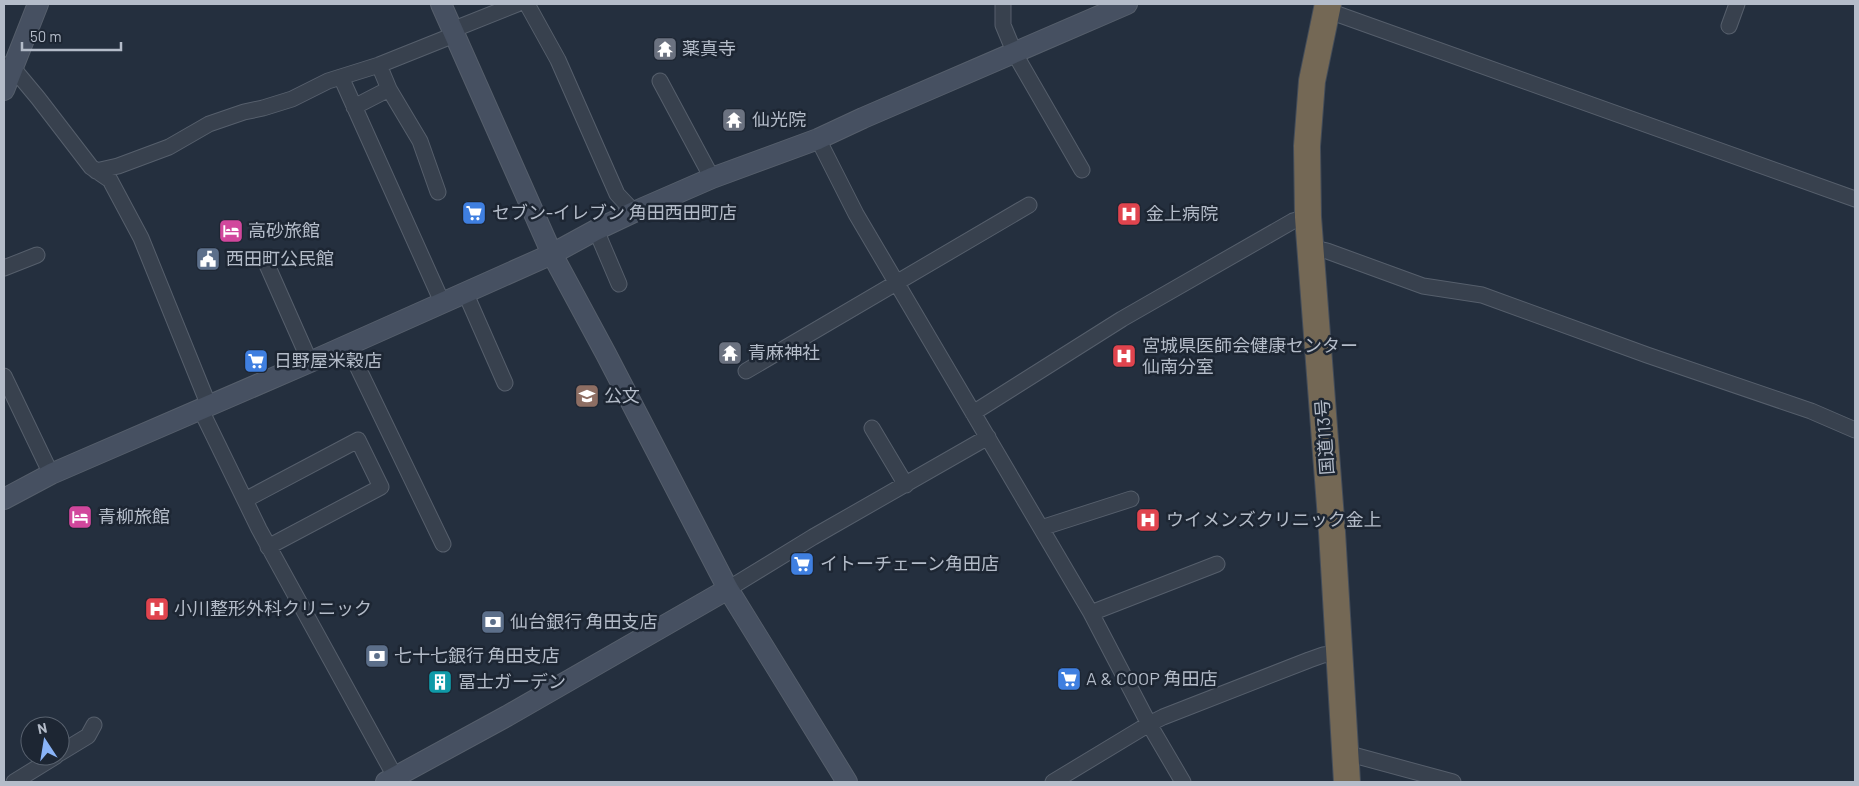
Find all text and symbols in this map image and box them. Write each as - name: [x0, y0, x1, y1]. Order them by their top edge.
- scale bar: [22, 20, 121, 52]
- text: 50 m: [30, 27, 62, 45]
- temple icon: 薬真寺: [652, 36, 678, 62]
- place label: 薬真寺: [682, 37, 736, 59]
- temple icon: 仙光院: [721, 107, 747, 133]
- place label: 仙光院: [752, 108, 806, 130]
- supermarket icon: セブン-イレブン 角田西田町店: [461, 200, 487, 226]
- place label: セブン-イレブン 角田西田町店: [492, 201, 737, 223]
- hospital icon: 金上病院: [1116, 201, 1142, 227]
- place label: 金上病院: [1146, 202, 1218, 224]
- hotel icon: 高砂旅館: [218, 218, 244, 244]
- place label: 高砂旅館: [248, 219, 320, 241]
- public building icon: 西田町公民館: [195, 246, 221, 272]
- place label: 西田町公民館: [226, 247, 334, 269]
- place label: 宮城県医師会健康センター 仙南分室: [1142, 334, 1358, 377]
- temple icon: 青麻神社: [717, 340, 743, 366]
- place label: 青麻神社: [748, 341, 820, 363]
- hospital icon: 宮城県医師会健康センター 仙南分室: [1111, 343, 1137, 369]
- supermarket icon: 日野屋米穀店: [243, 348, 269, 374]
- place label: 日野屋米穀店: [274, 349, 382, 371]
- school or university icon: 公文: [574, 383, 600, 409]
- place label: 公文: [604, 384, 640, 406]
- street label: 国道113号: [1310, 398, 1338, 476]
- hotel icon: 青柳旅館: [67, 504, 93, 530]
- place label: 青柳旅館: [98, 505, 170, 527]
- hospital icon: ウイメンズクリニック金上: [1135, 507, 1161, 533]
- place label: ウイメンズクリニック金上: [1166, 508, 1382, 530]
- supermarket icon: イトーチェーン角田店: [789, 551, 815, 577]
- place label: イトーチェーン角田店: [820, 552, 999, 574]
- hospital icon: 小川整形外科クリニック: [144, 596, 170, 622]
- place label: 小川整形外科クリニック: [174, 597, 372, 619]
- bank icon: 仙台銀行 角田支店: [480, 609, 506, 635]
- place label: 仙台銀行 角田支店: [510, 610, 658, 632]
- bank icon: 七十七銀行 角田支店: [364, 643, 390, 669]
- place label: 七十七銀行 角田支店: [394, 644, 560, 666]
- supermarket icon: A & COOP 角田店: [1056, 666, 1082, 692]
- place label: A & COOP 角田店: [1086, 667, 1218, 689]
- building icon: 冨士ガーデン: [427, 669, 453, 695]
- place label: 冨士ガーデン: [458, 670, 566, 692]
- north arrow: [20, 716, 70, 766]
- text: N: [36, 719, 49, 737]

